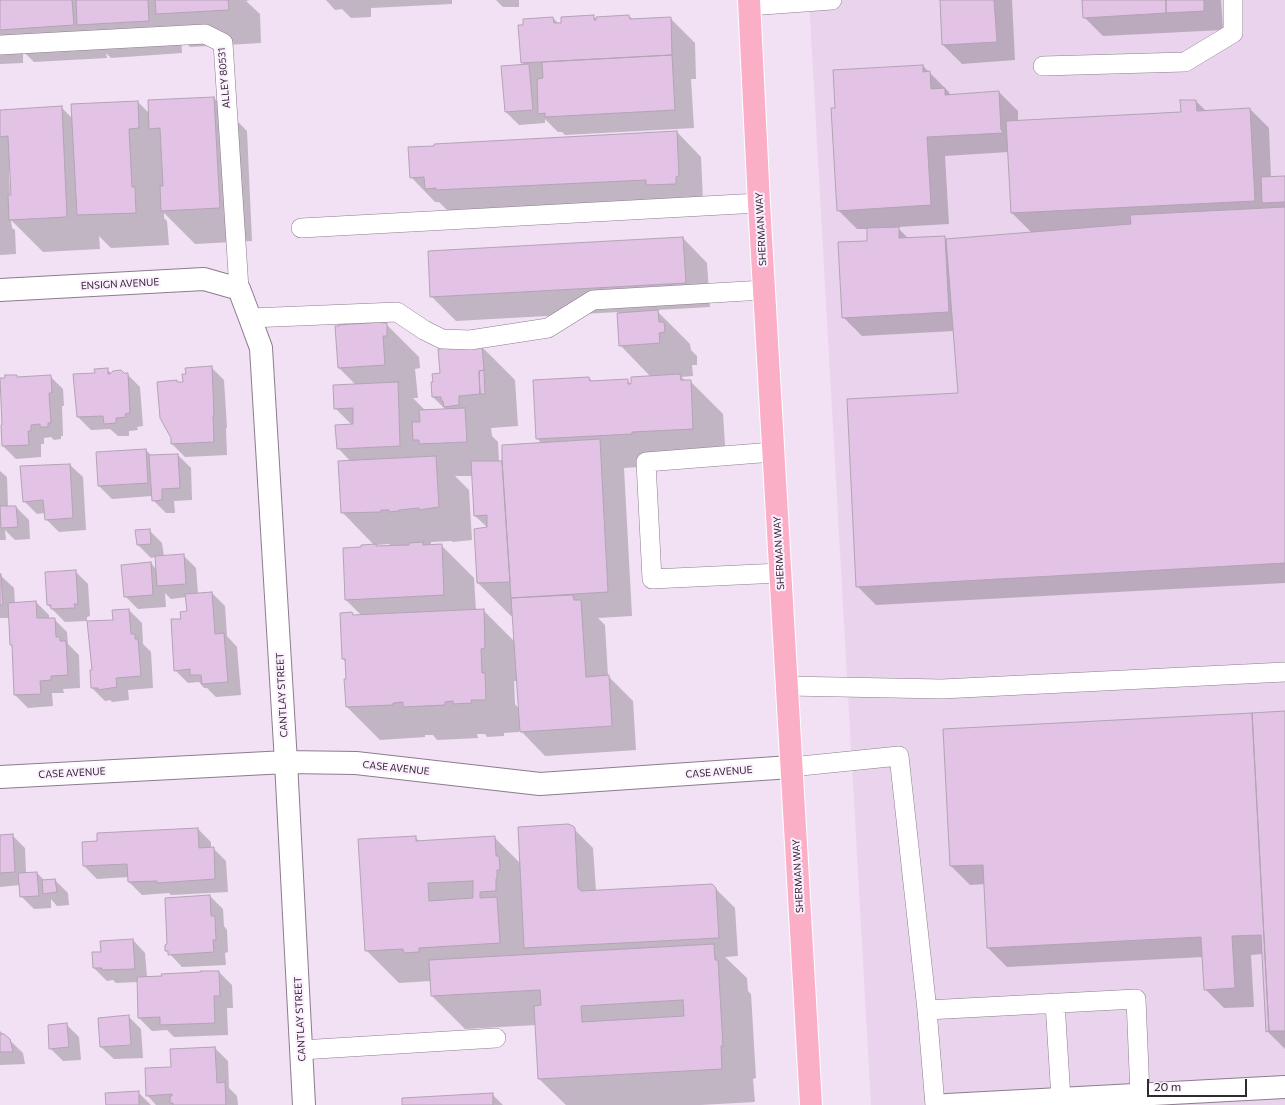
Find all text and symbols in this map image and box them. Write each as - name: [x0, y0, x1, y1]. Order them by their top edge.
- street label: ALLEY 80531: [215, 47, 233, 109]
- street label: SHERMAN WAY: [753, 192, 769, 266]
- street label: ENSIGN AVENUE: [80, 276, 160, 292]
- street label: SHERMAN WAY: [771, 516, 787, 590]
- street label: CANTLAY STREET: [274, 652, 290, 738]
- street label: CASE AVENUE: [362, 759, 430, 777]
- street label: CASE AVENUE: [685, 764, 753, 780]
- street label: CASE AVENUE: [38, 765, 106, 781]
- street label: SHERMAN WAY: [790, 839, 806, 913]
- street label: CANTLAY STREET: [292, 976, 308, 1062]
- scale bar: [1149, 1071, 1249, 1097]
- text: 20 m: [1154, 1079, 1181, 1093]

